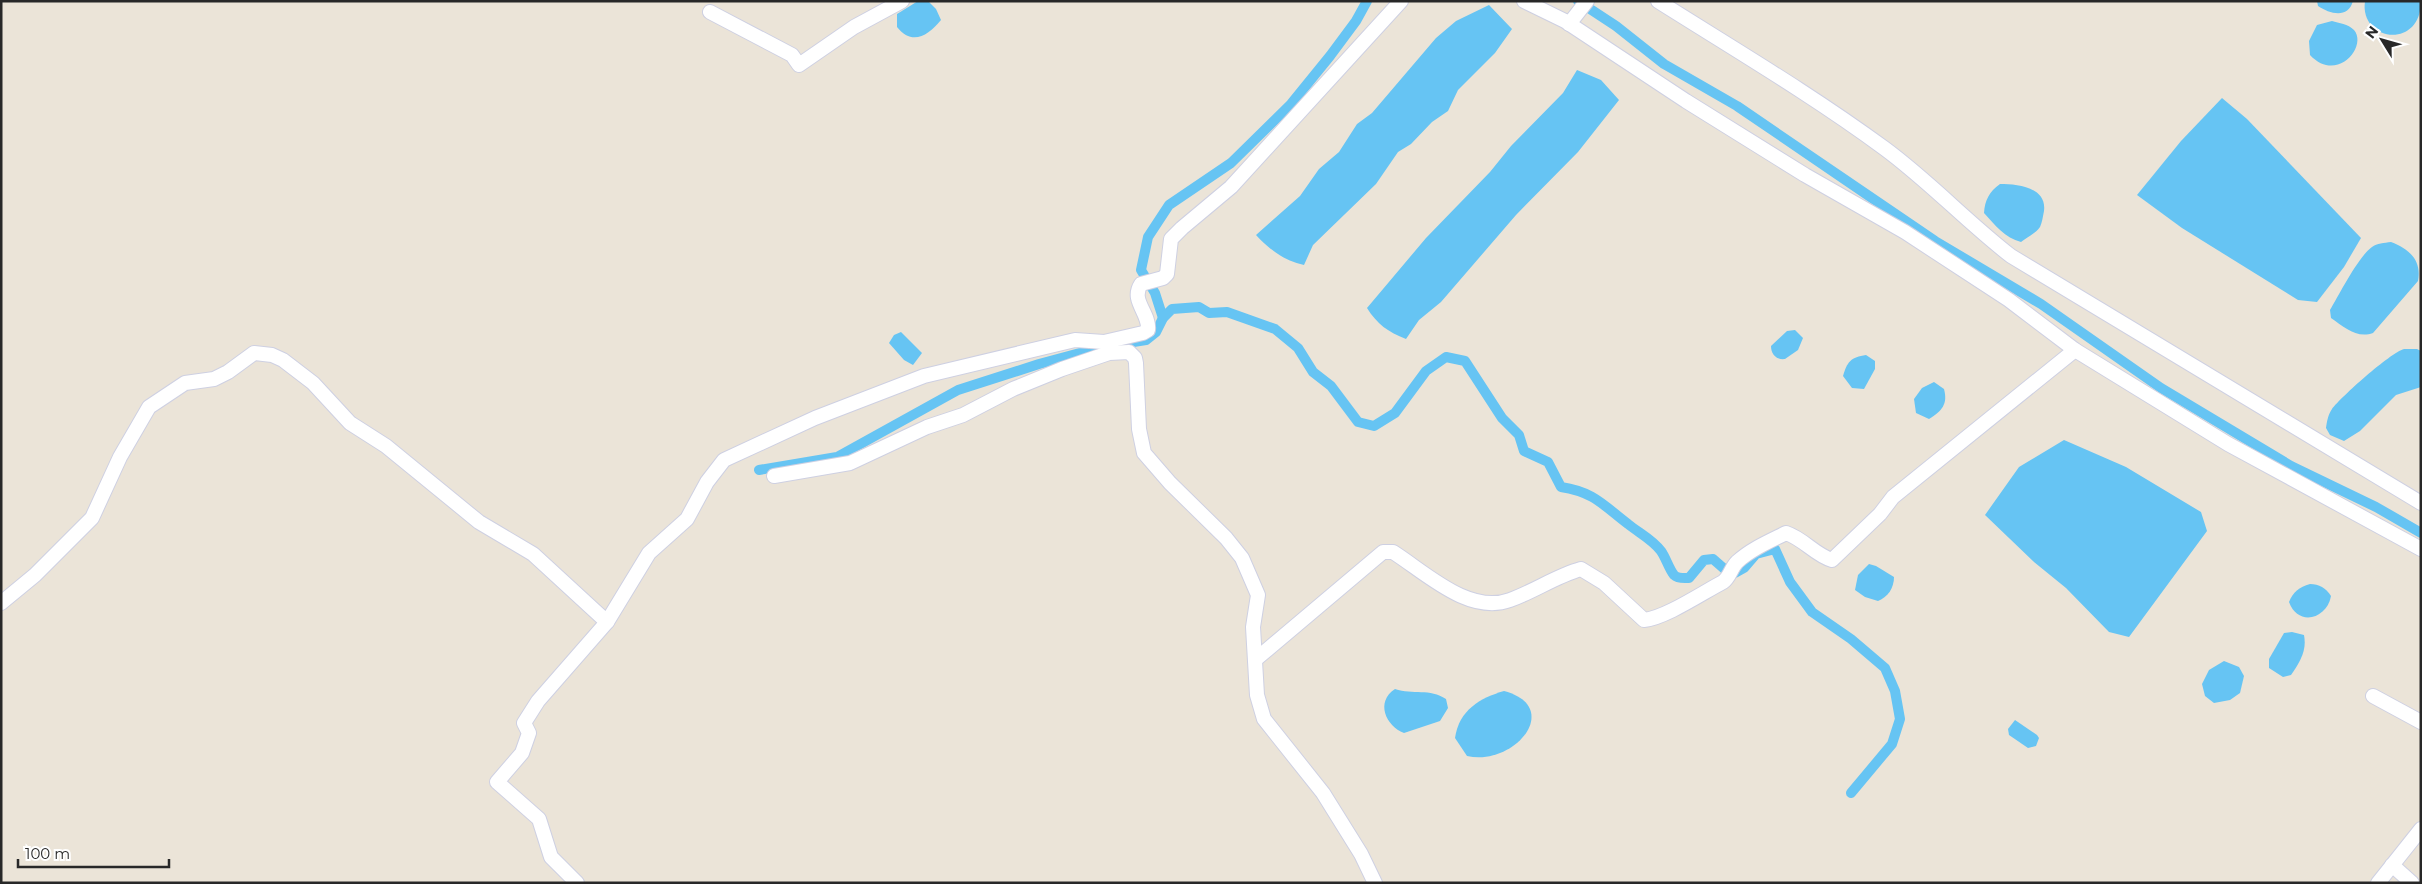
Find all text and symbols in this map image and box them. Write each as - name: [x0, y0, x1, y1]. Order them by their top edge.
- north arrow: [2357, 15, 2407, 65]
- text: N: [2361, 22, 2382, 42]
- scale bar: [18, 836, 169, 868]
- text: 100 m: [25, 844, 70, 863]

